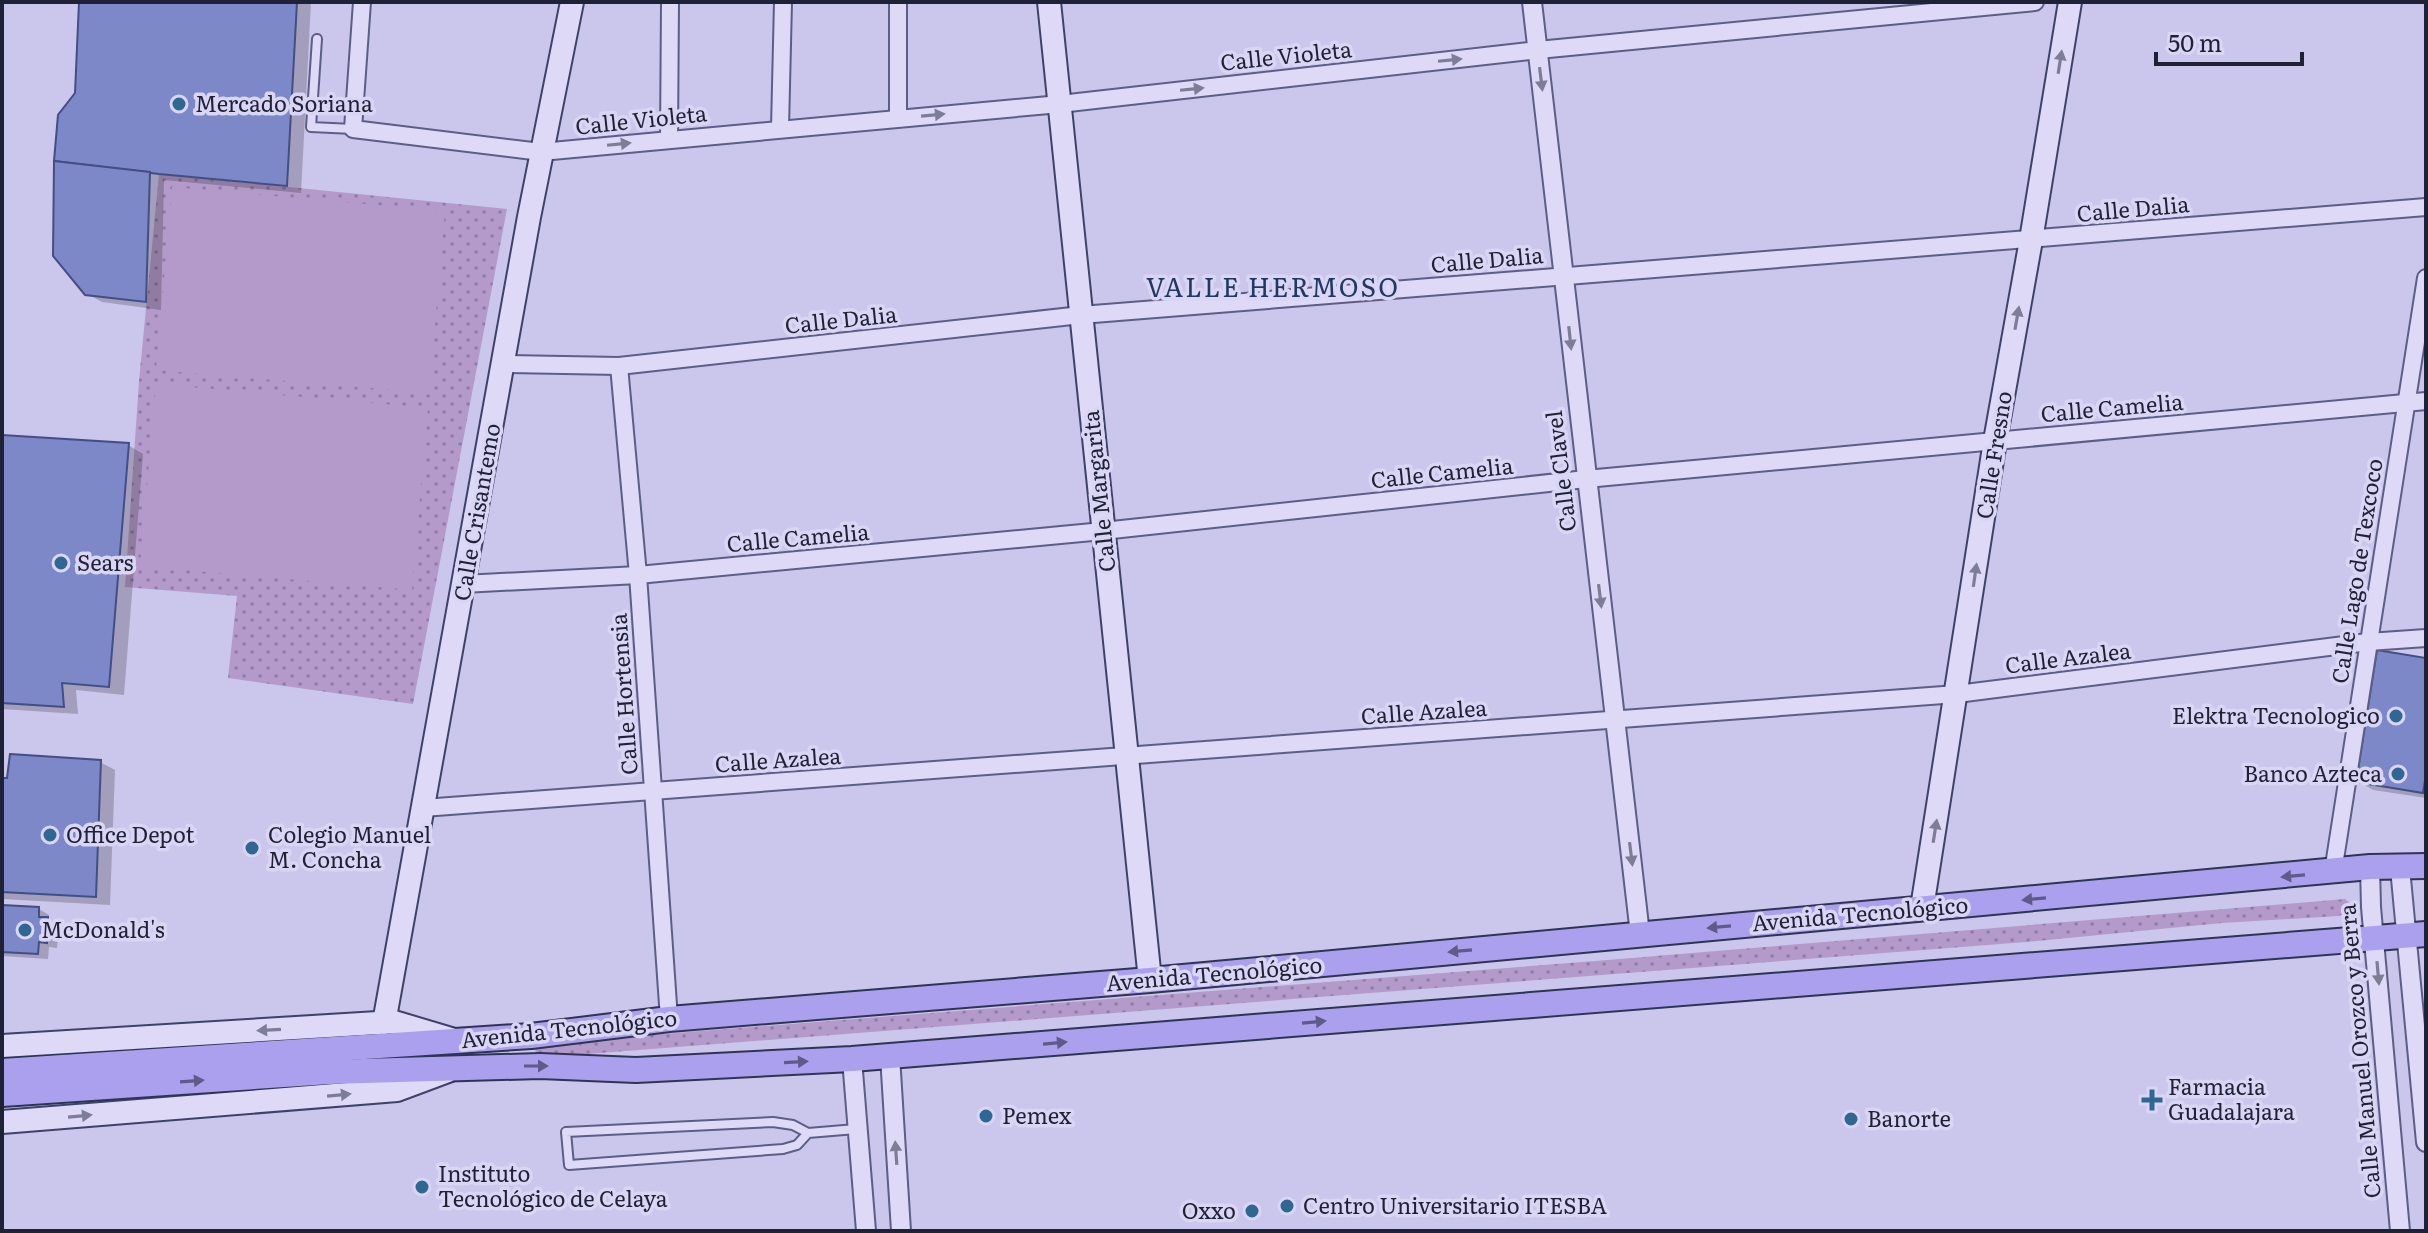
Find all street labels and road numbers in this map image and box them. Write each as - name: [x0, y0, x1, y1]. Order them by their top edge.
- street label: Calle Violeta: [1219, 31, 1353, 78]
- street label: Calle Violeta: [574, 95, 708, 142]
- street label: Calle Dalia: [2075, 186, 2191, 229]
- street label: Calle Dalia: [1429, 237, 1545, 280]
- street label: Calle Dalia: [783, 296, 899, 341]
- street label: Calle Camelia: [2039, 384, 2185, 429]
- street label: Calle Fresno: [1966, 388, 2019, 521]
- street label: Calle Margarita: [1073, 409, 1122, 574]
- street label: Calle Clavel: [1536, 409, 1583, 534]
- street label: Calle Crisantemo: [444, 420, 507, 603]
- street label: Calle Camelia: [1369, 448, 1515, 495]
- street label: Calle Lago de Texcoco: [2321, 456, 2390, 686]
- street label: Calle Camelia: [725, 514, 871, 559]
- street label: Calle Hortensia: [600, 612, 645, 776]
- street label: Calle Azalea: [2003, 632, 2133, 681]
- street label: Calle Azalea: [1360, 690, 1488, 731]
- street label: Calle Azalea: [714, 738, 842, 779]
- street label: Avenida Tecnológico: [1750, 887, 1969, 938]
- street label: Calle Manuel Orozco y Berra: [2329, 902, 2388, 1200]
- street label: Avenida Tecnológico: [1104, 947, 1323, 998]
- street label: Avenida Tecnológico: [459, 1000, 678, 1055]

